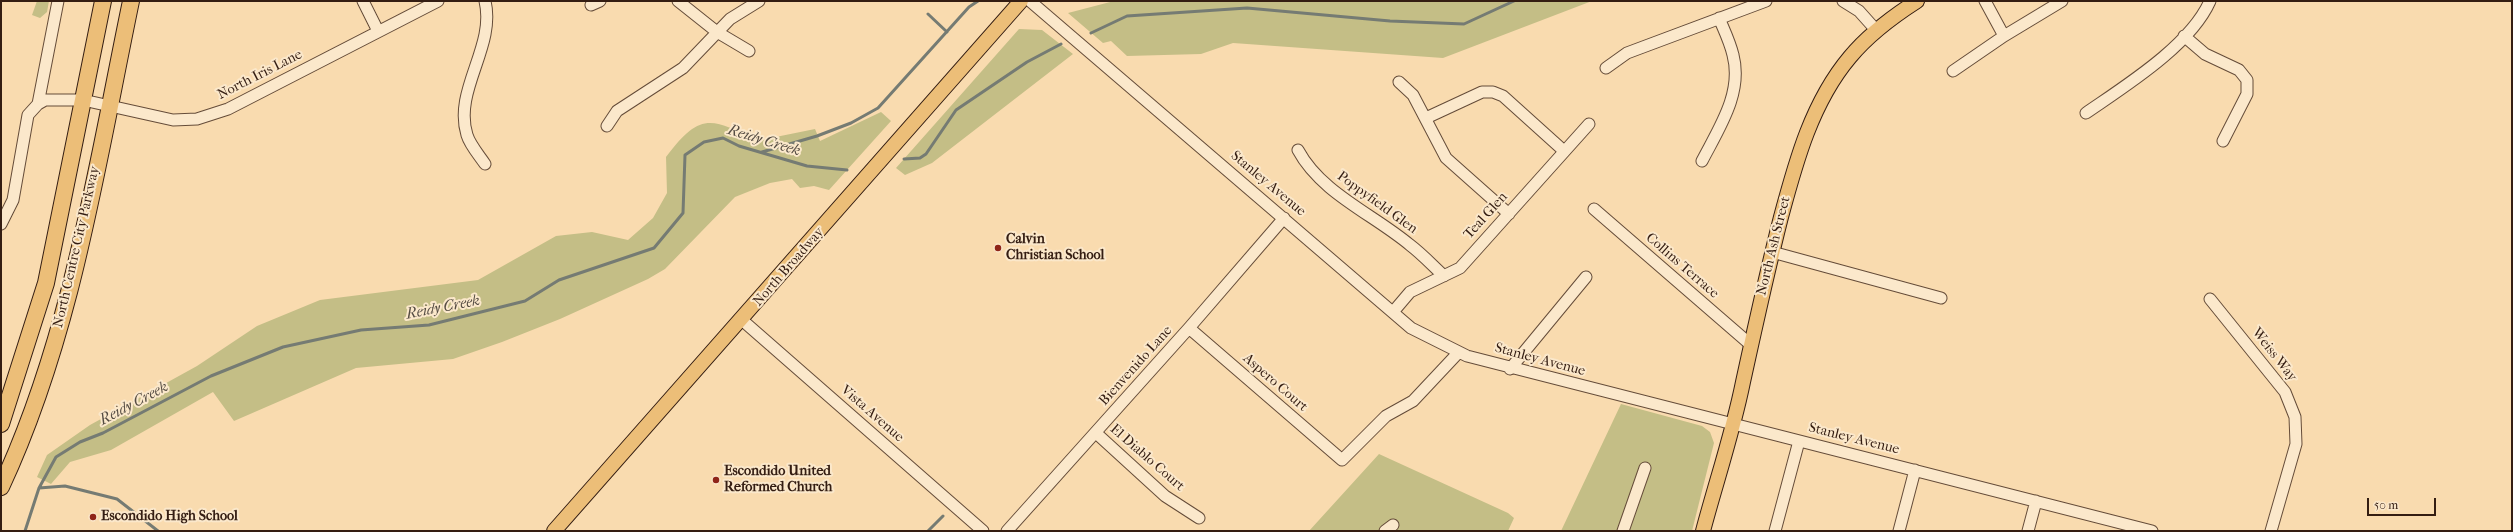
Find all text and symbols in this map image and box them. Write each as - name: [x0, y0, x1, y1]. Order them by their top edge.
- street label: North Iris Lane: [215, 46, 305, 104]
- water label: Reidy Creek: [725, 121, 803, 161]
- street label: Stanley Avenue: [1227, 148, 1309, 220]
- street label: North Centre City Parkway: [50, 165, 104, 329]
- street label: Poppyfield Glen: [1333, 168, 1421, 238]
- street label: Teal Glen: [1461, 189, 1511, 243]
- street label: North Ash Street: [1754, 195, 1794, 297]
- street label: North Broadway: [750, 224, 828, 310]
- street label: Collins Terrace: [1642, 230, 1722, 302]
- place label: Calvin Christian School: [1006, 232, 1104, 264]
- marker: Calvin Christian School: [993, 243, 1003, 253]
- water label: Reidy Creek: [404, 292, 482, 324]
- street label: Bienvenido Lane: [1096, 323, 1176, 409]
- street label: Weiss Way: [2248, 325, 2300, 385]
- street label: Stanley Avenue: [1493, 340, 1587, 380]
- street label: Aspero Court: [1239, 350, 1311, 416]
- water label: Reidy Creek: [97, 378, 171, 430]
- street label: Vista Avenue: [837, 382, 907, 446]
- street label: Stanley Avenue: [1807, 420, 1901, 458]
- street label: El Diablo Court: [1106, 421, 1188, 495]
- place label: Escondido United Reformed Church: [724, 464, 832, 496]
- marker: Escondido United Reformed Church: [711, 475, 721, 485]
- scale bar: [2369, 490, 2438, 516]
- text: 50 m: [2374, 498, 2398, 512]
- place label: Escondido High School: [101, 509, 238, 525]
- marker: Escondido High School: [88, 512, 98, 522]

